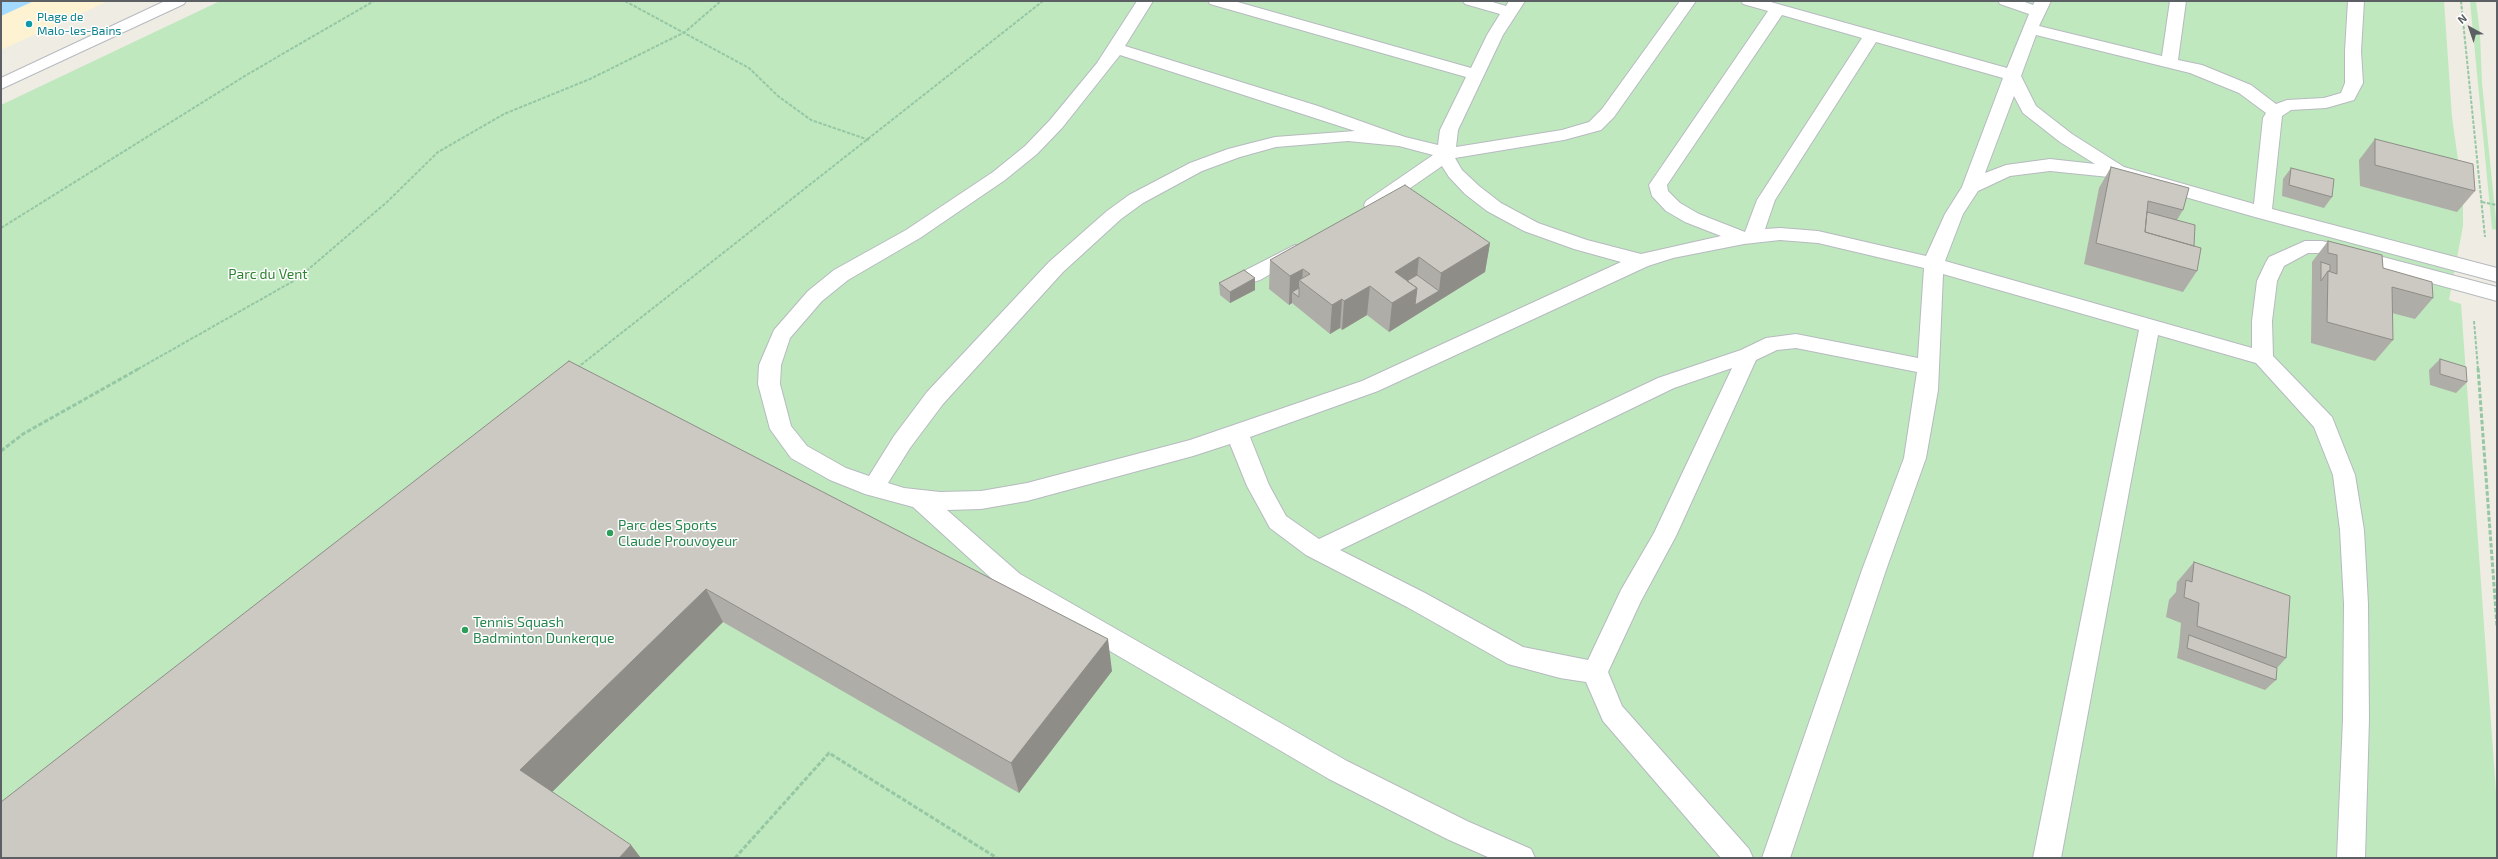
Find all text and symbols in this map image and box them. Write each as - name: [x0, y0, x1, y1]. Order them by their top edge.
- north arrow: [2450, 8, 2490, 48]
- place label: Plage de Malo-les-Bains: [37, 10, 121, 38]
- text: N: [2455, 11, 2469, 26]
- marker: Plage de Malo-les-Bains: [24, 19, 34, 29]
- park label: Parc du Vent: [228, 266, 308, 282]
- place label: Parc des Sports Claude Prouvoyeur: [618, 517, 738, 550]
- marker: Parc des Sports Claude Prouvoyeur: [605, 528, 615, 538]
- place label: Tennis Squash Badminton Dunkerque: [473, 614, 615, 646]
- marker: Tennis Squash Badminton Dunkerque: [460, 625, 470, 635]

